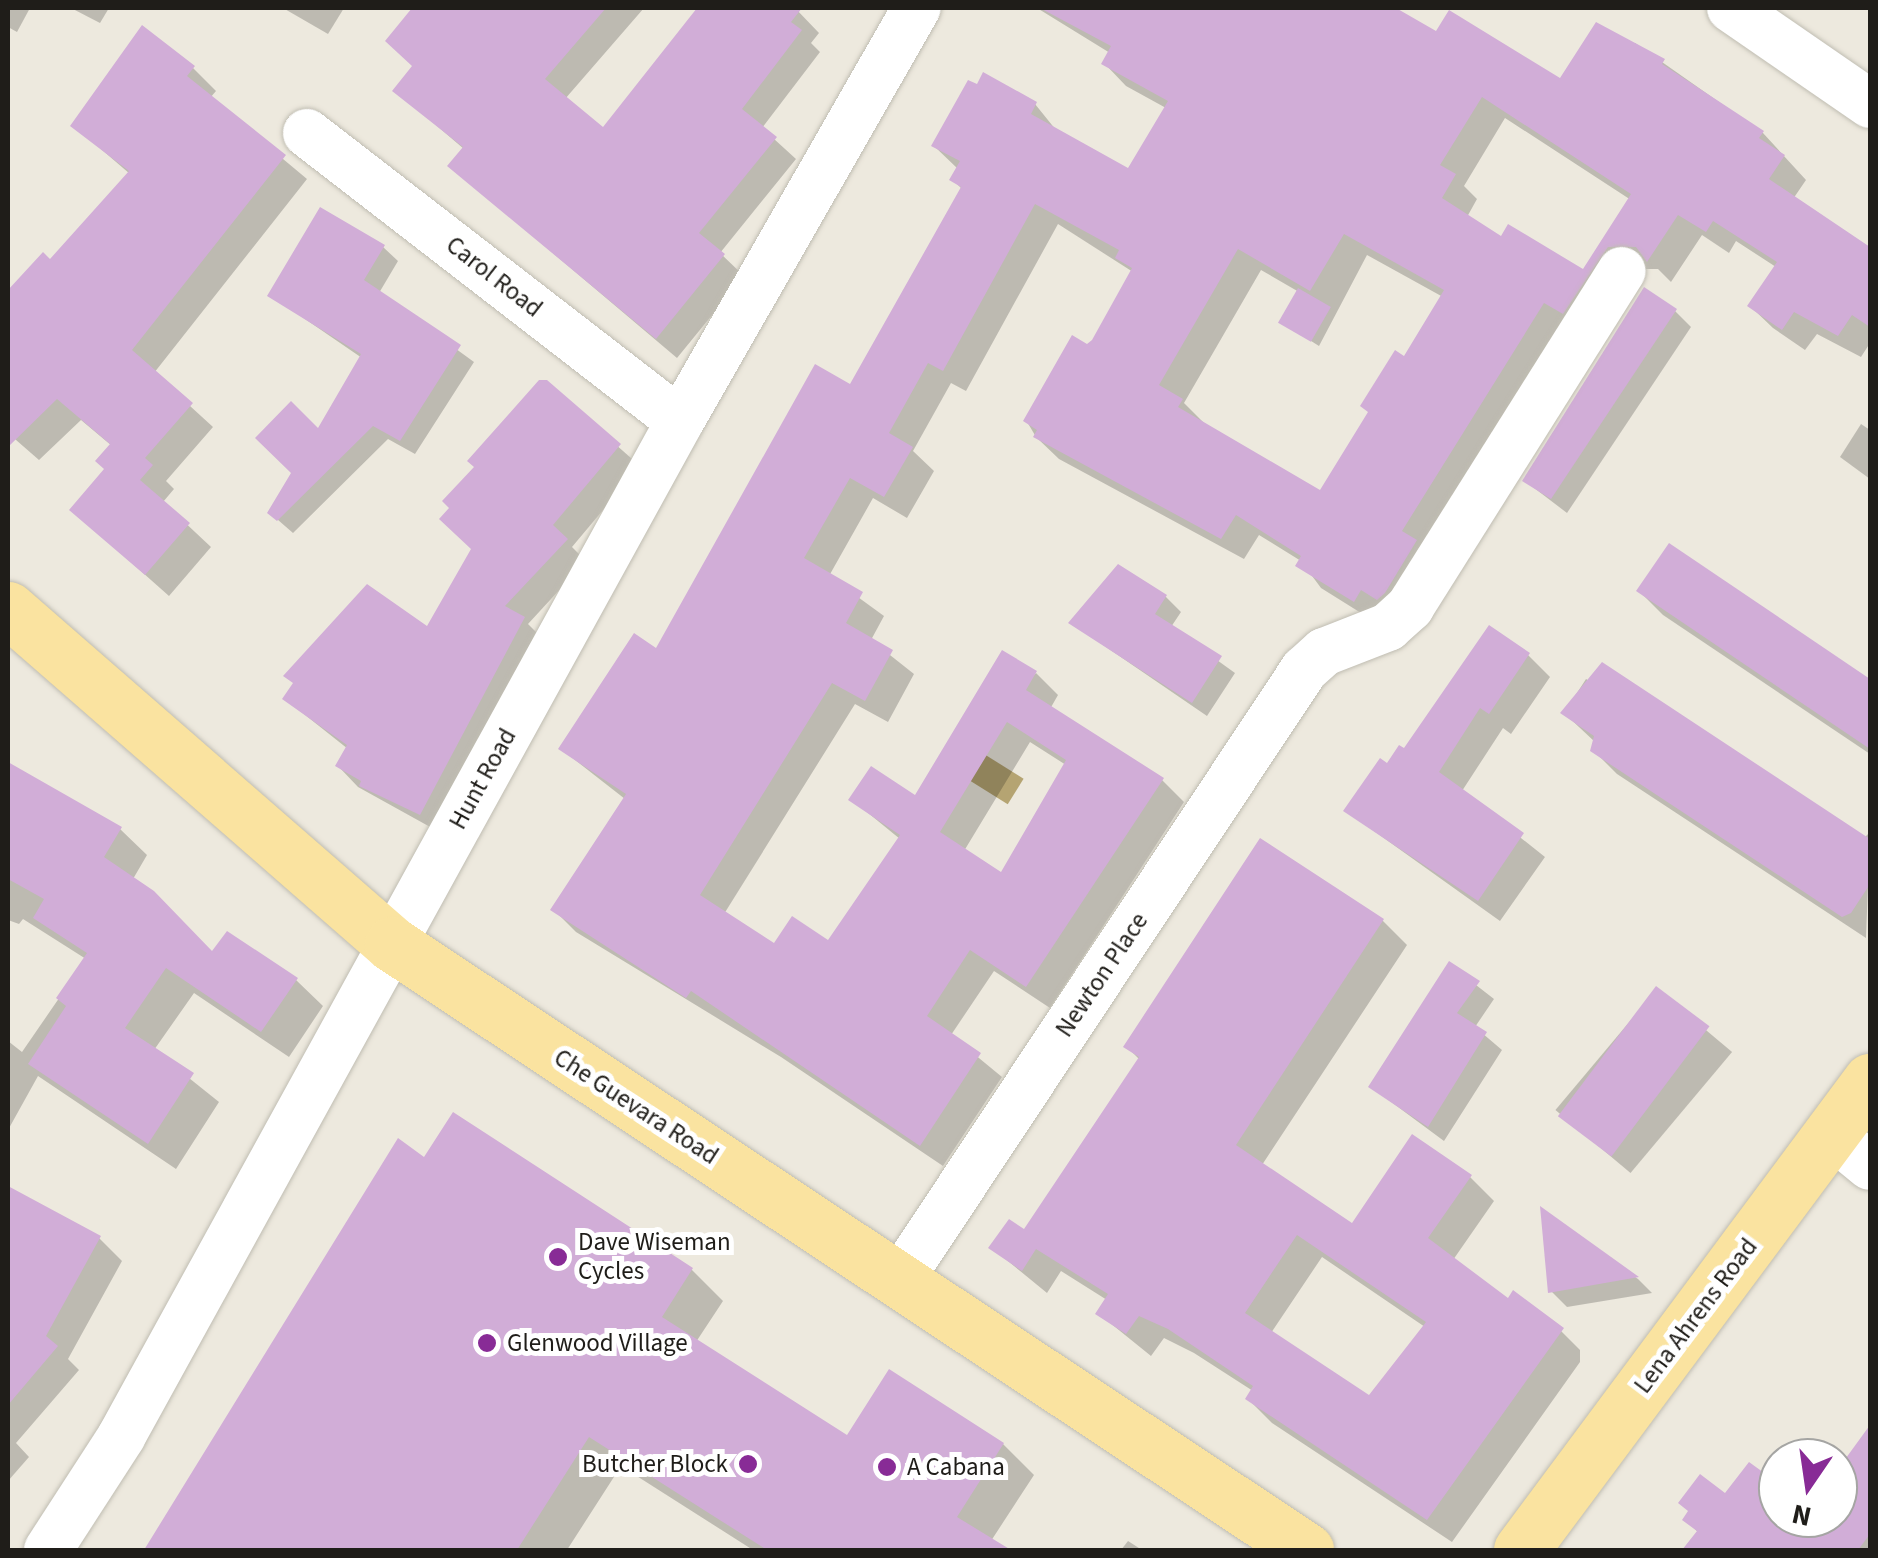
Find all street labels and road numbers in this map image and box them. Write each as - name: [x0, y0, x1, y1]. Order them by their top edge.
- street label: Carol Road: [440, 230, 548, 324]
- street label: Hunt Road: [443, 723, 523, 835]
- street label: Newton Place: [1049, 907, 1155, 1043]
- street label: Che Guevara Road: [548, 1043, 724, 1171]
- street label: Lena Ahrens Road: [1628, 1233, 1764, 1399]

